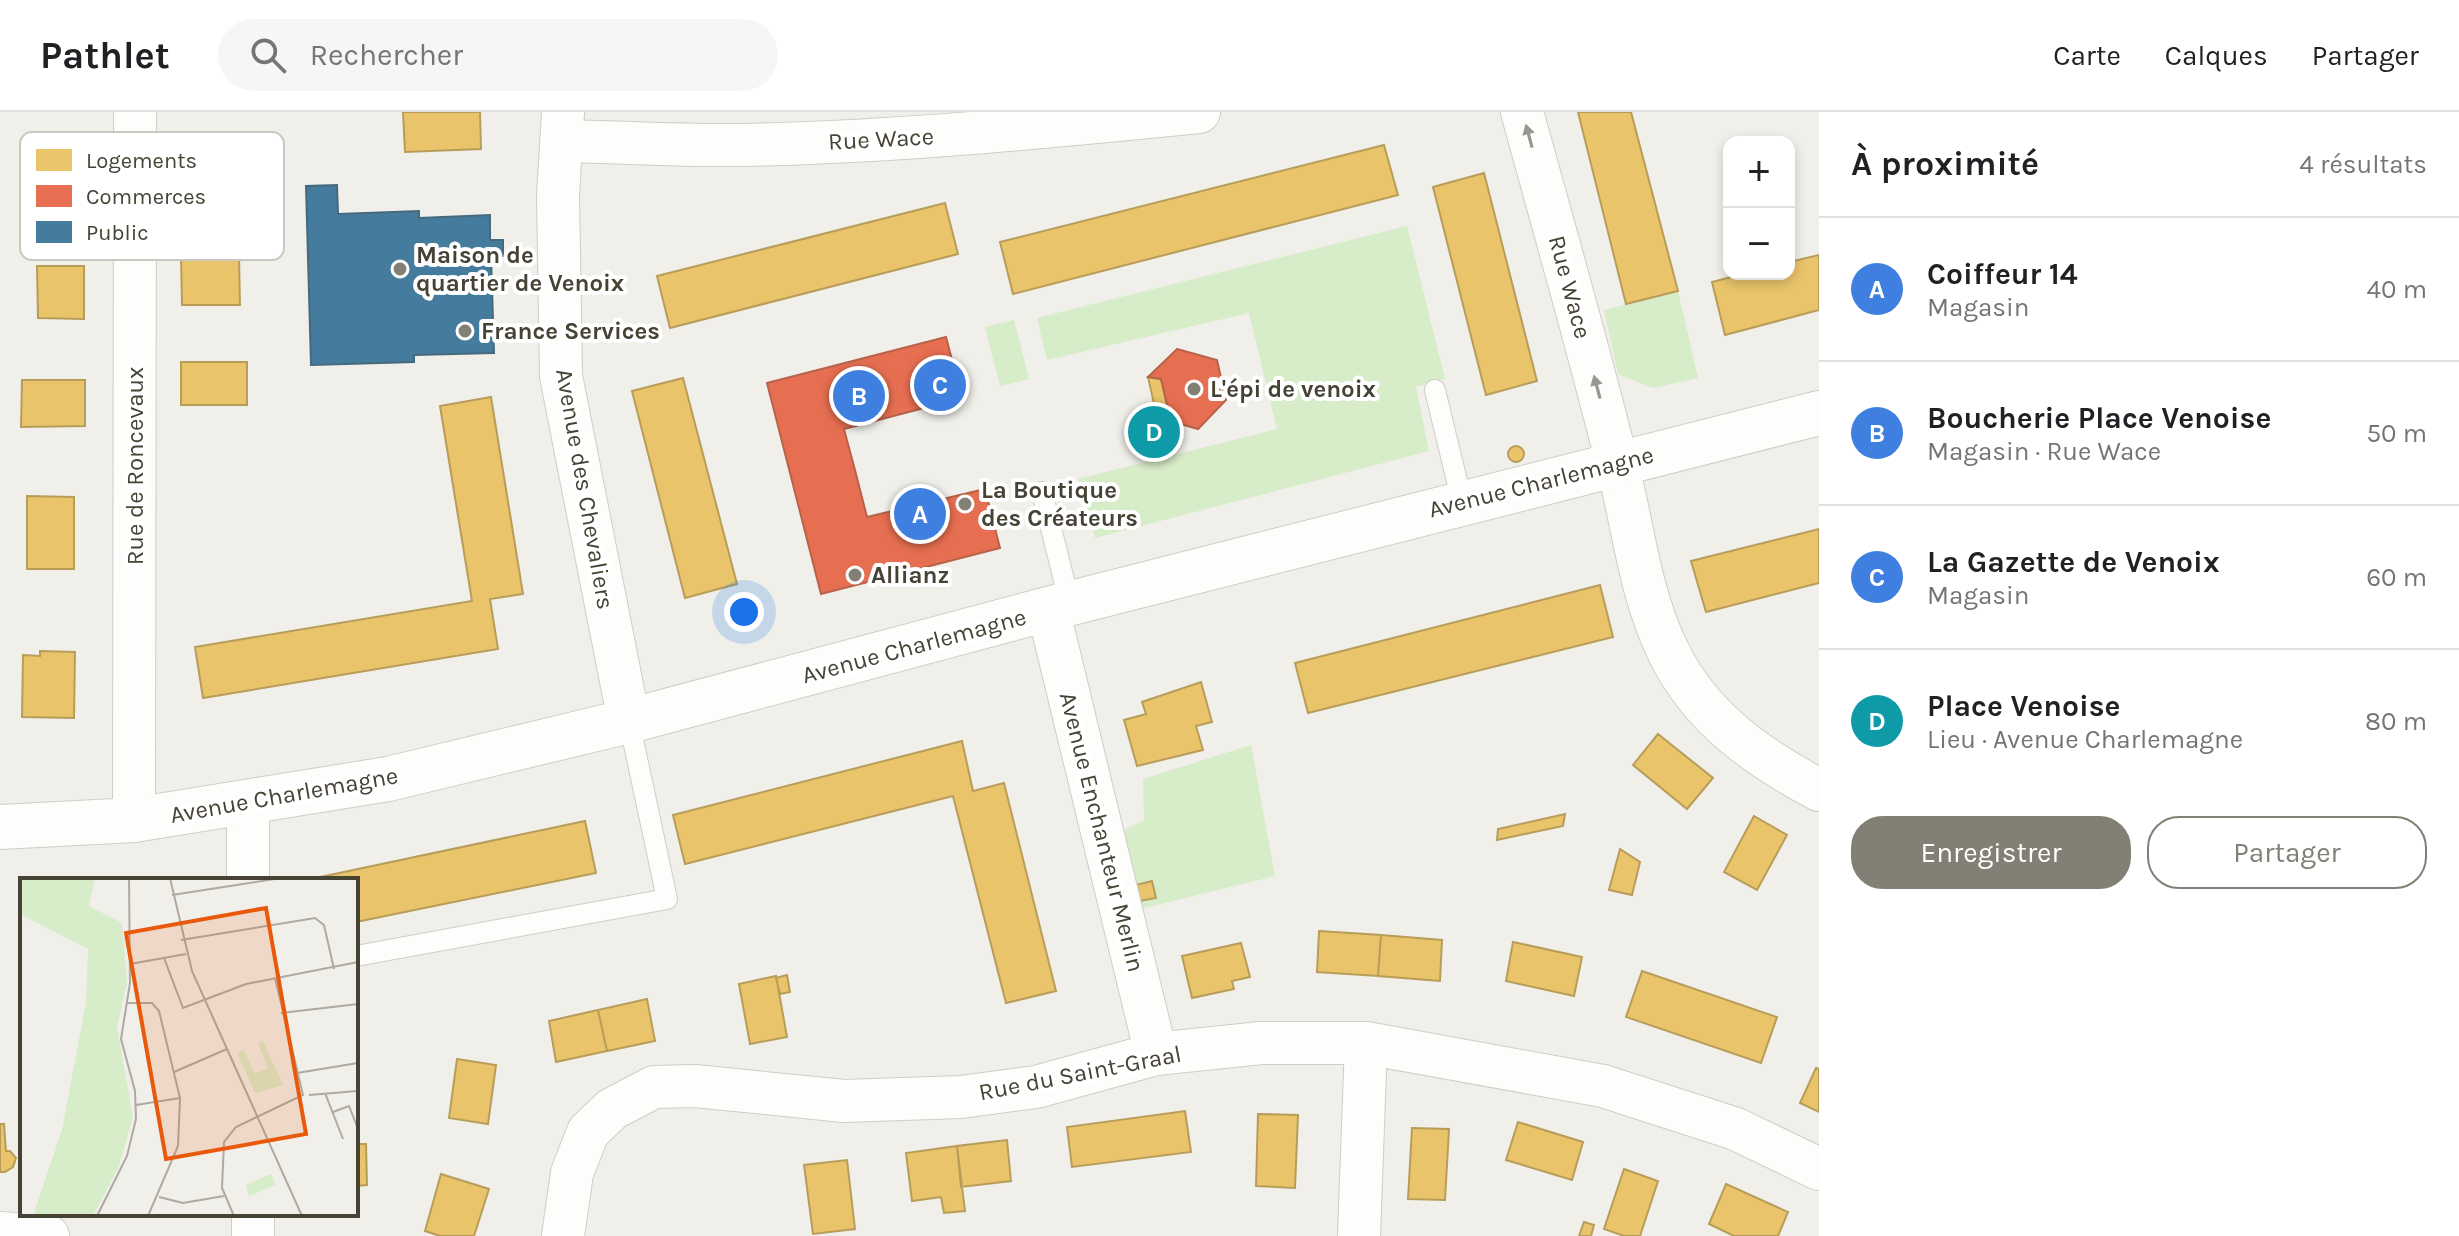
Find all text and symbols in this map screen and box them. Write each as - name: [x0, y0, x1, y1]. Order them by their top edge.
- search box: [218, 19, 778, 91]
- text: Pathlet: [40, 33, 170, 78]
- icon: search: [246, 33, 290, 77]
- text: Rechercher: [310, 37, 463, 73]
- text: Carte: [2053, 39, 2121, 72]
- text: Calques: [2165, 39, 2268, 72]
- text: Partager: [2312, 39, 2419, 72]
- street label: Rue Wace: [827, 122, 935, 156]
- one-way arrow: [1522, 124, 1535, 148]
- legend: [20, 132, 284, 260]
- map controls: [1723, 136, 1795, 280]
- button: +: [1723, 136, 1795, 208]
- text: À proximité: [1851, 144, 2039, 184]
- text: Logements: [86, 148, 197, 174]
- text: 4 résultats: [2299, 149, 2427, 180]
- text: Commerces: [86, 184, 206, 210]
- button: −: [1723, 208, 1795, 280]
- text: Public: [86, 220, 149, 246]
- street label: Rue Wace: [1543, 232, 1597, 342]
- place label: Maison de quartier de Venoix: [416, 241, 624, 297]
- text: Coiffeur 14: [1927, 256, 2078, 292]
- marker: Maison de quartier de Venoix: [391, 260, 409, 278]
- text: A: [1869, 274, 1885, 305]
- text: 40 m: [2367, 274, 2427, 305]
- text: Magasin: [1927, 292, 2029, 323]
- place label: France Services: [481, 317, 660, 345]
- marker: France Services: [456, 322, 474, 340]
- pin: C: [914, 355, 966, 415]
- pin: B: [833, 366, 885, 426]
- street label: Rue de Roncevaux: [121, 367, 149, 565]
- street label: Avenue des Chevaliers: [550, 367, 620, 611]
- place label: L'épi de venoix: [1210, 375, 1376, 403]
- one-way arrow: [1590, 375, 1603, 399]
- marker: L'épi de venoix: [1185, 380, 1203, 398]
- text: Boucherie Place Venoise: [1927, 400, 2271, 436]
- pin: D: [1128, 402, 1180, 462]
- text: B: [1869, 418, 1885, 449]
- text: 50 m: [2366, 418, 2427, 449]
- text: Magasin · Rue Wace: [1927, 436, 2161, 467]
- street label: Avenue Charlemagne: [1426, 440, 1656, 524]
- place label: La Boutique des Créateurs: [981, 476, 1138, 532]
- pin: A: [894, 484, 946, 544]
- marker: La Boutique des Créateurs: [956, 495, 974, 513]
- text: La Gazette de Venoix: [1927, 544, 2220, 580]
- place label: Allianz: [871, 561, 949, 589]
- text: C: [1869, 562, 1885, 593]
- text: 60 m: [2366, 562, 2427, 593]
- marker: Allianz: [846, 566, 864, 584]
- text: Magasin: [1927, 580, 2029, 611]
- your location: [724, 592, 764, 632]
- street label: Avenue Charlemagne: [799, 603, 1029, 689]
- text: Place Venoise: [1927, 688, 2121, 724]
- street label: Avenue Enchanteur Merlin: [1054, 689, 1150, 975]
- text: D: [1868, 706, 1886, 737]
- text: 80 m: [2365, 706, 2427, 737]
- text: Lieu · Avenue Charlemagne: [1927, 724, 2243, 755]
- street label: Avenue Charlemagne: [168, 761, 400, 829]
- button: Enregistrer: [1851, 816, 2131, 889]
- button: Partager: [2147, 816, 2427, 889]
- inset map: [20, 878, 358, 1216]
- street label: Rue du Saint-Graal: [976, 1040, 1184, 1106]

